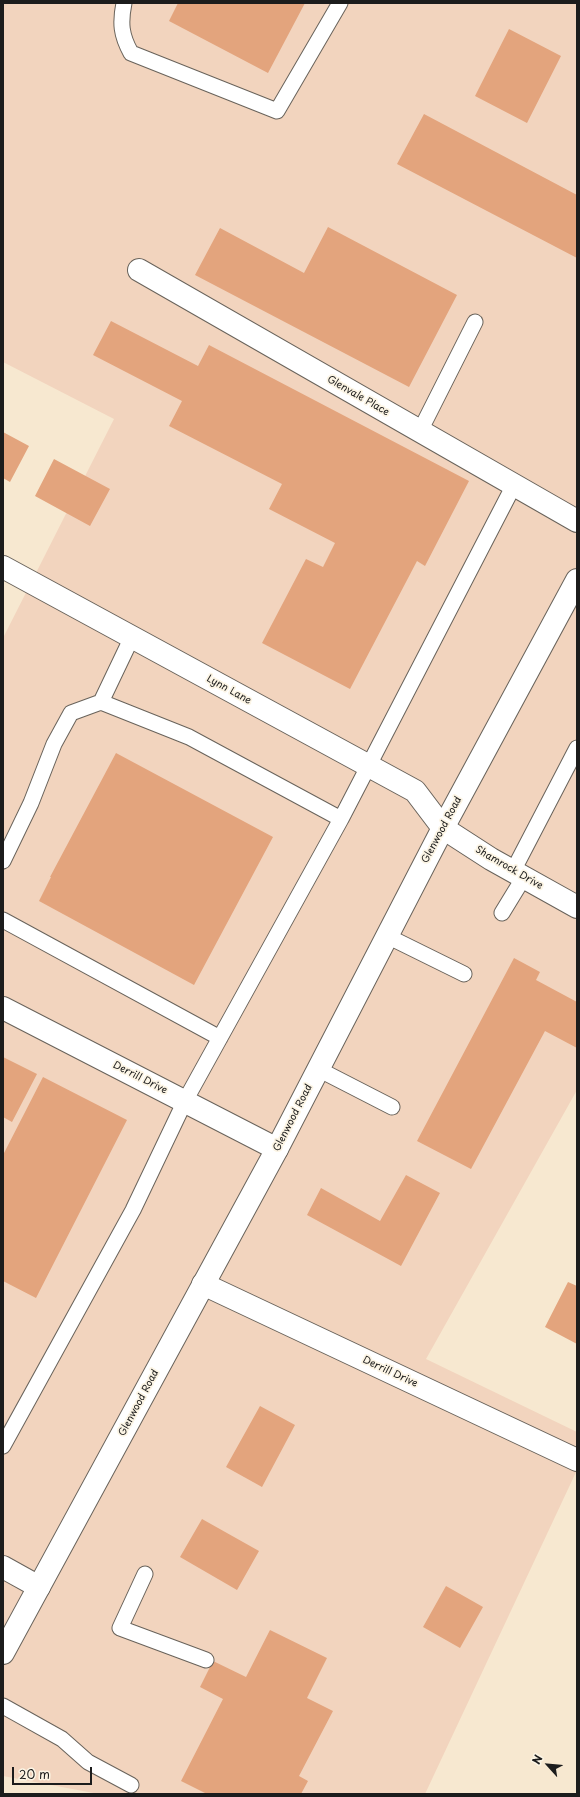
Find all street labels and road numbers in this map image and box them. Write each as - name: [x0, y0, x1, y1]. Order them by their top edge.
- street label: Glenvale Place: [325, 373, 391, 419]
- street label: Lynn Lane: [205, 673, 253, 707]
- street label: Glenwood Road: [419, 795, 465, 865]
- street label: Shamrock Drive: [473, 844, 545, 892]
- street label: Derrill Drive: [111, 1059, 169, 1097]
- street label: Glenwood Road: [271, 1082, 315, 1154]
- street label: Derrill Drive: [361, 1354, 419, 1390]
- street label: Glenwood Road: [116, 1368, 162, 1438]

